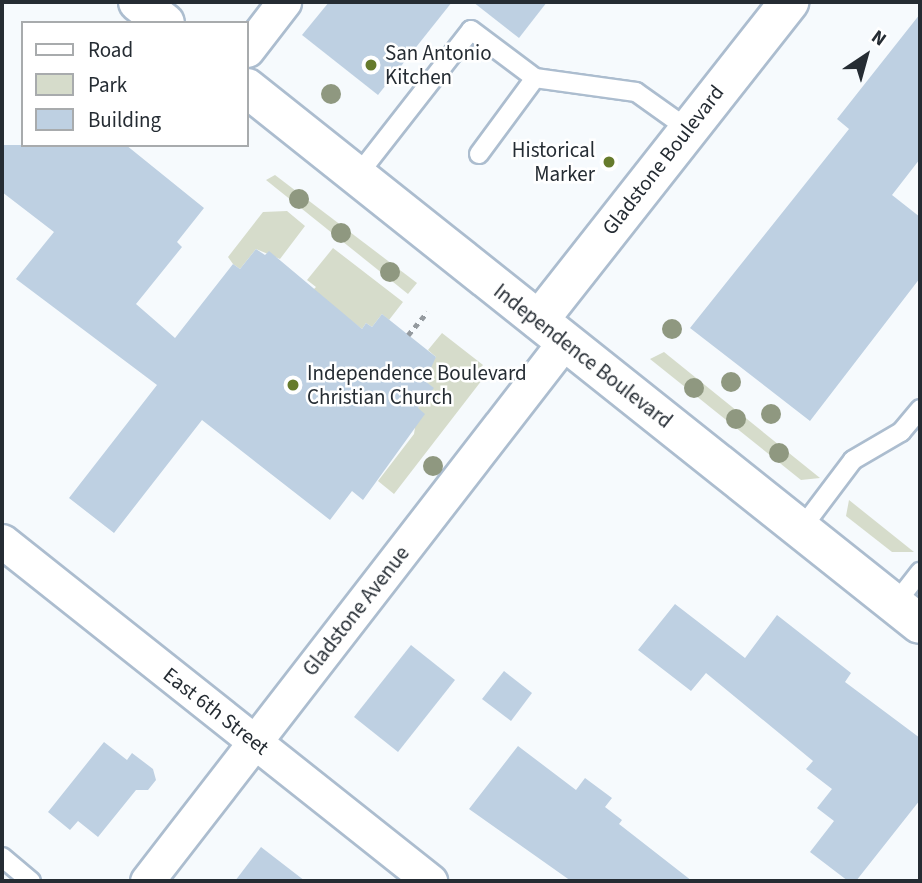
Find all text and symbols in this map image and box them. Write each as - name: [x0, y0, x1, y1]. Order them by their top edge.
- legend: [21, 21, 248, 147]
- north arrow: [831, 21, 901, 91]
- text: N: [866, 24, 892, 53]
- text: Road: [88, 35, 133, 65]
- place label: San Antonio Kitchen: [385, 40, 492, 90]
- marker: San Antonio Kitchen: [363, 57, 379, 73]
- text: Park: [88, 70, 127, 100]
- street label: Gladstone Boulevard: [597, 80, 729, 240]
- text: Building: [88, 105, 161, 135]
- place label: Historical Marker: [512, 137, 595, 187]
- marker: Historical Marker: [601, 154, 617, 170]
- street label: Independence Boulevard: [489, 278, 677, 434]
- place label: Independence Boulevard Christian Church: [307, 360, 527, 410]
- marker: Independence Boulevard Christian Church: [285, 377, 301, 393]
- street label: Gladstone Avenue: [297, 541, 415, 681]
- street label: East 6th Street: [158, 662, 274, 760]

